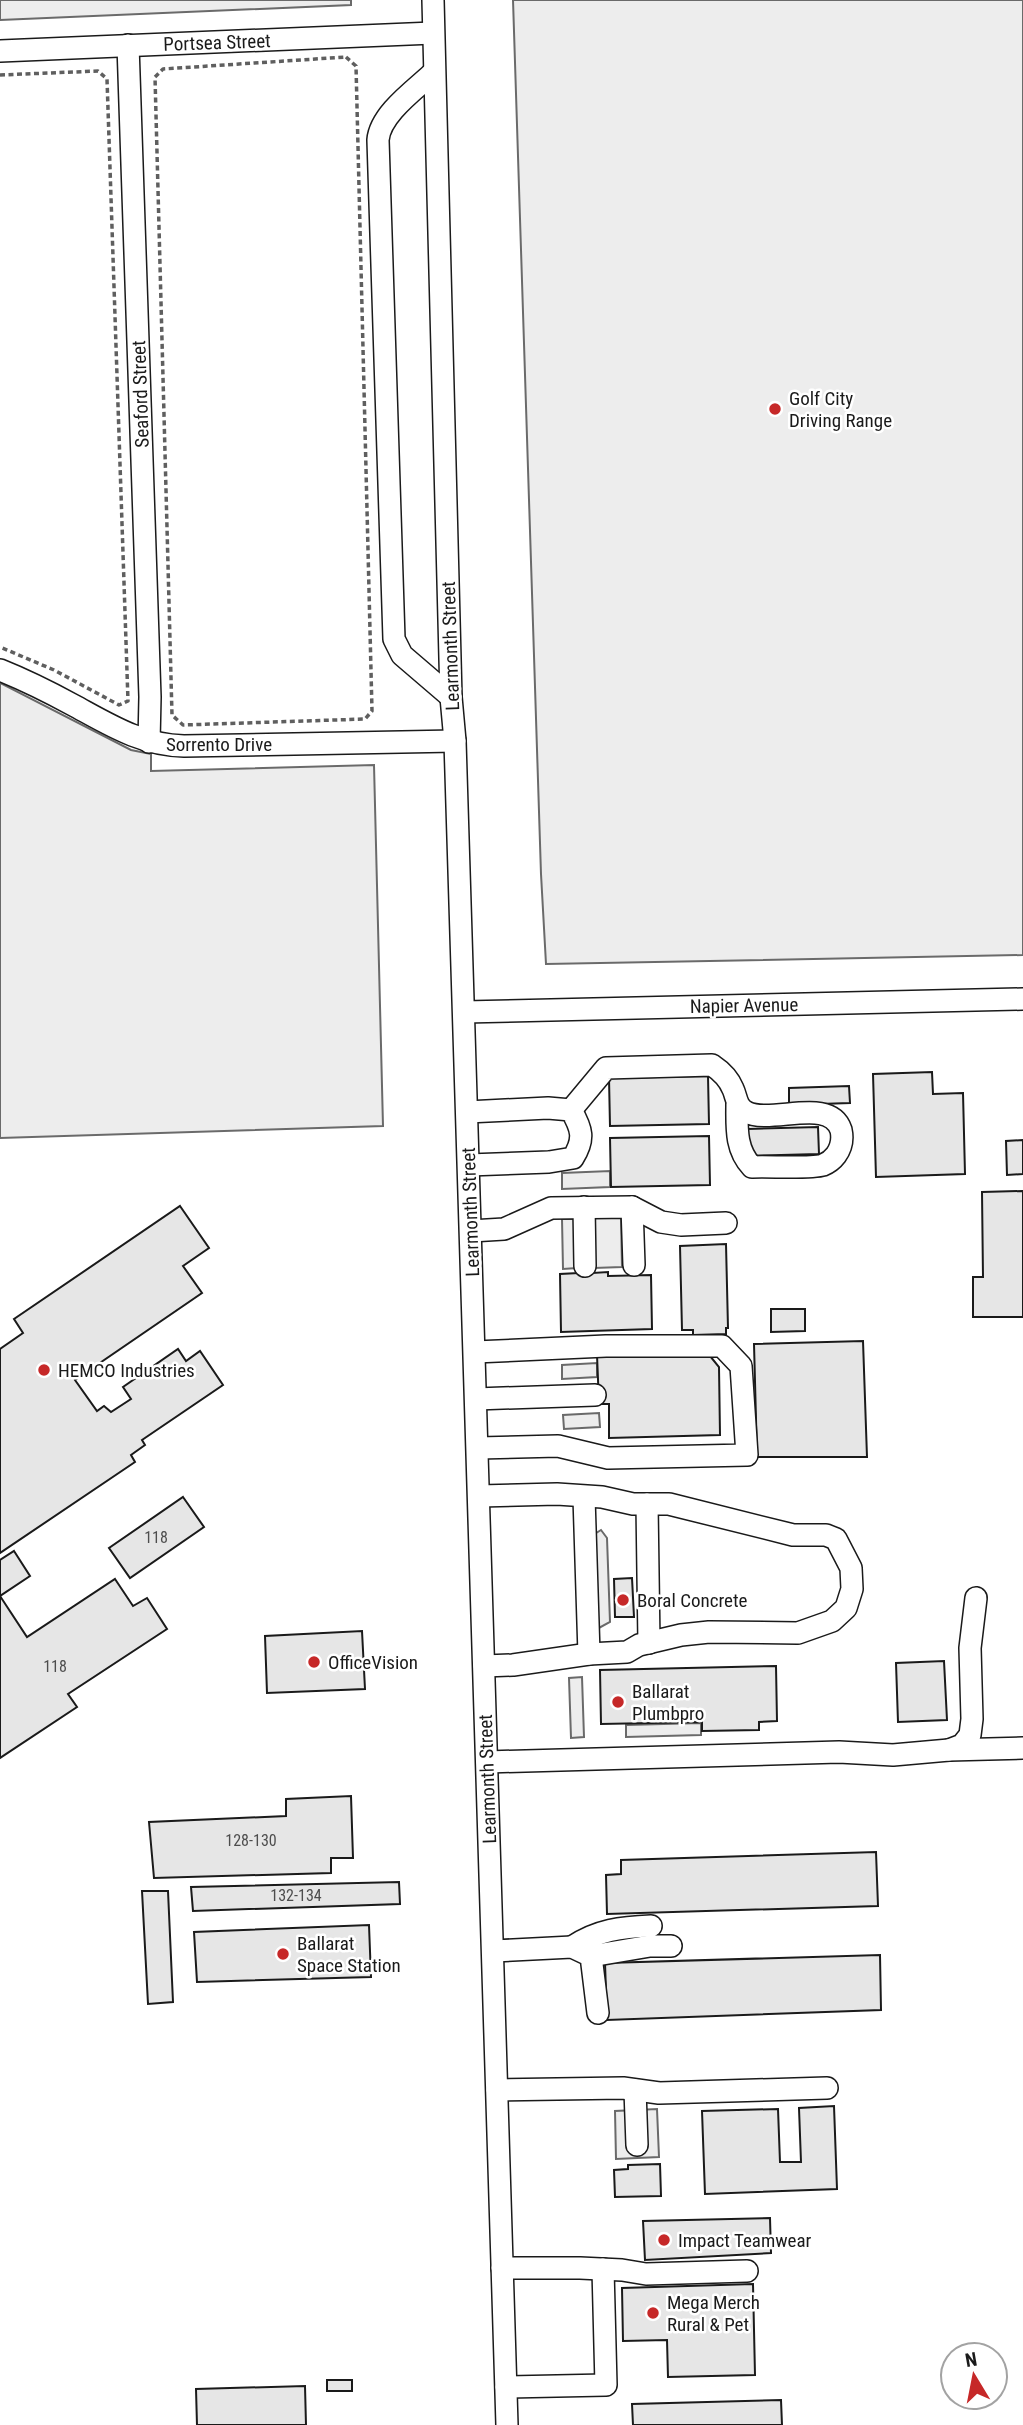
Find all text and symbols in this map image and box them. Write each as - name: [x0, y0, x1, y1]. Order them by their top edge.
- street label: Portsea Street: [163, 29, 271, 56]
- street label: Seaford Street: [127, 340, 154, 448]
- place label: Golf City Driving Range: [789, 387, 892, 432]
- marker: Golf City Driving Range: [767, 401, 783, 417]
- street label: Learmonth Street: [437, 581, 464, 711]
- street label: Sorrento Drive: [166, 733, 272, 756]
- street label: Napier Avenue: [690, 993, 798, 1018]
- street label: Learmonth Street: [457, 1147, 484, 1277]
- place label: HEMCO Industries: [58, 1359, 195, 1382]
- marker: HEMCO Industries: [36, 1362, 52, 1378]
- house number: 118: [144, 1528, 168, 1547]
- place label: Boral Concrete: [637, 1589, 748, 1612]
- marker: Boral Concrete: [615, 1592, 631, 1608]
- place label: OfficeVision: [328, 1651, 418, 1674]
- marker: OfficeVision: [306, 1654, 322, 1670]
- house number: 118: [43, 1657, 67, 1676]
- place label: Ballarat Plumbpro: [632, 1680, 704, 1725]
- marker: Ballarat Plumbpro: [610, 1694, 626, 1710]
- street label: Learmonth Street: [474, 1714, 501, 1844]
- house number: 128-130: [225, 1831, 277, 1850]
- house number: 132-134: [270, 1886, 322, 1905]
- place label: Ballarat Space Station: [297, 1932, 401, 1977]
- marker: Ballarat Space Station: [275, 1946, 291, 1962]
- place label: Impact Teamwear: [678, 2229, 812, 2252]
- marker: Impact Teamwear: [656, 2232, 672, 2248]
- place label: Mega Merch Rural & Pet: [667, 2291, 760, 2336]
- marker: Mega Merch Rural & Pet: [645, 2305, 661, 2321]
- north arrow: [939, 2341, 1009, 2411]
- text: N: [963, 2347, 979, 2372]

